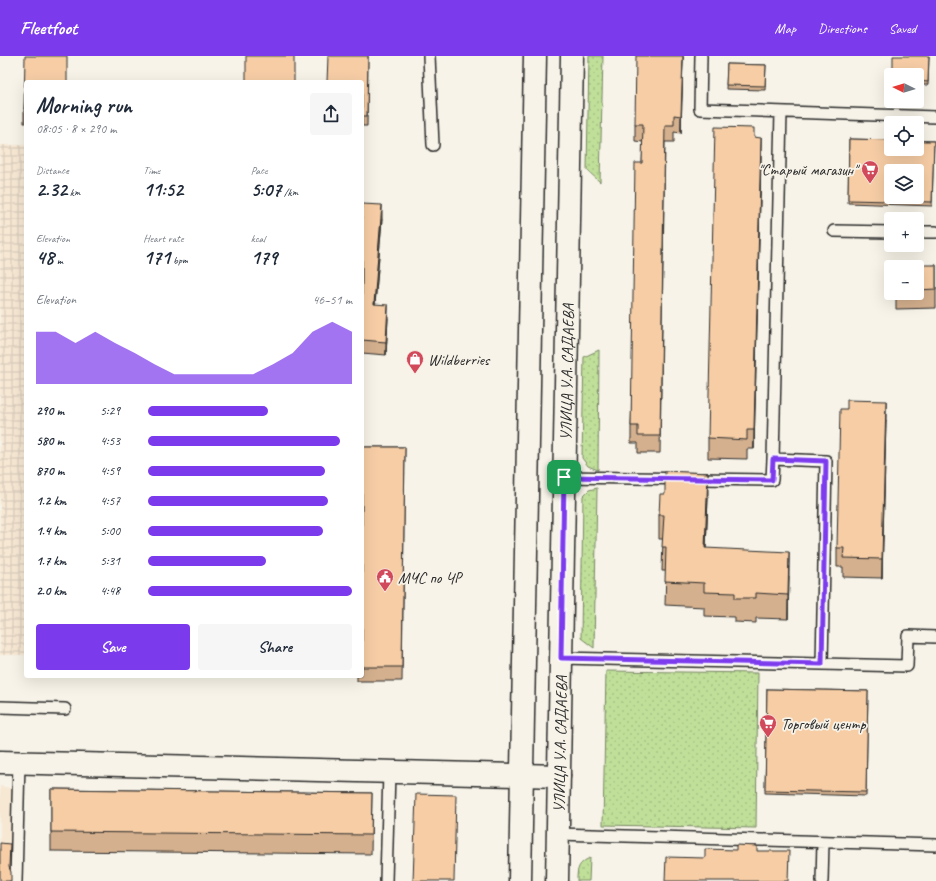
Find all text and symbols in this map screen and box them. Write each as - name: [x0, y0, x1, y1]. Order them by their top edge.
- text: Fleetfoot: [20, 16, 77, 40]
- text: Map: [775, 20, 796, 37]
- text: Directions: [818, 20, 867, 37]
- text: Saved: [889, 20, 916, 37]
- north arrow: [884, 68, 924, 108]
- map controls: [884, 68, 924, 300]
- text: Morning run: [36, 92, 132, 120]
- button: share: [310, 93, 352, 135]
- button: locate: [884, 116, 924, 156]
- text: 08:05 · 8 × 290 m: [36, 121, 117, 137]
- supermarket icon: "Старый магазин": [860, 159, 880, 184]
- place label: "Старый магазин": [758, 160, 860, 180]
- text: Distance: [36, 163, 69, 177]
- text: Time: [143, 163, 160, 177]
- text: Pace: [251, 163, 268, 177]
- button: layers: [884, 164, 924, 204]
- text: 2.32: [36, 177, 67, 202]
- text: 11:52: [143, 177, 183, 202]
- text: 5:07: [251, 177, 281, 202]
- text: km: [67, 185, 80, 199]
- text: /km: [281, 185, 298, 199]
- button: +: [884, 212, 924, 252]
- text: Elevation: [36, 231, 70, 245]
- text: Heart rate: [143, 231, 183, 245]
- text: kcal: [251, 231, 265, 245]
- text: 48: [36, 245, 54, 270]
- text: 171: [143, 245, 170, 270]
- text: 179: [251, 245, 277, 270]
- text: m: [54, 253, 63, 267]
- text: bpm: [170, 253, 188, 267]
- button: −: [884, 260, 924, 300]
- text: Elevation: [36, 292, 76, 308]
- text: 46–51 m: [312, 292, 352, 308]
- street label: УЛИЦА У.А. САДАЕВА: [556, 303, 579, 441]
- shop icon: Wildberries: [405, 349, 425, 374]
- place label: Wildberries: [428, 350, 491, 370]
- text: 290 m: [36, 403, 64, 419]
- text: 5:29: [100, 403, 120, 419]
- text: 580 m: [36, 433, 64, 449]
- text: 4:53: [100, 433, 120, 449]
- pin: [547, 460, 581, 494]
- text: 870 m: [36, 463, 64, 479]
- text: 4:59: [100, 463, 120, 479]
- icon: arrive: [553, 466, 575, 488]
- text: 1.2 km: [36, 493, 66, 509]
- text: 4:57: [100, 493, 120, 509]
- text: 1.4 km: [36, 523, 66, 539]
- text: 5:00: [100, 523, 120, 539]
- text: 1.7 km: [36, 553, 66, 569]
- text: 5:31: [100, 553, 120, 569]
- public building icon: МЧС по ЧР: [375, 567, 395, 592]
- place label: МЧС по ЧР: [398, 568, 464, 588]
- text: 2.0 km: [36, 583, 66, 599]
- text: 4:48: [100, 583, 120, 599]
- button: Save: [36, 624, 190, 670]
- button: Share: [198, 624, 352, 670]
- street label: УЛИЦА У.А. САДАЕВА: [549, 675, 572, 812]
- supermarket icon: Торговый центр: [758, 713, 778, 738]
- place label: Торговый центр: [781, 714, 866, 734]

